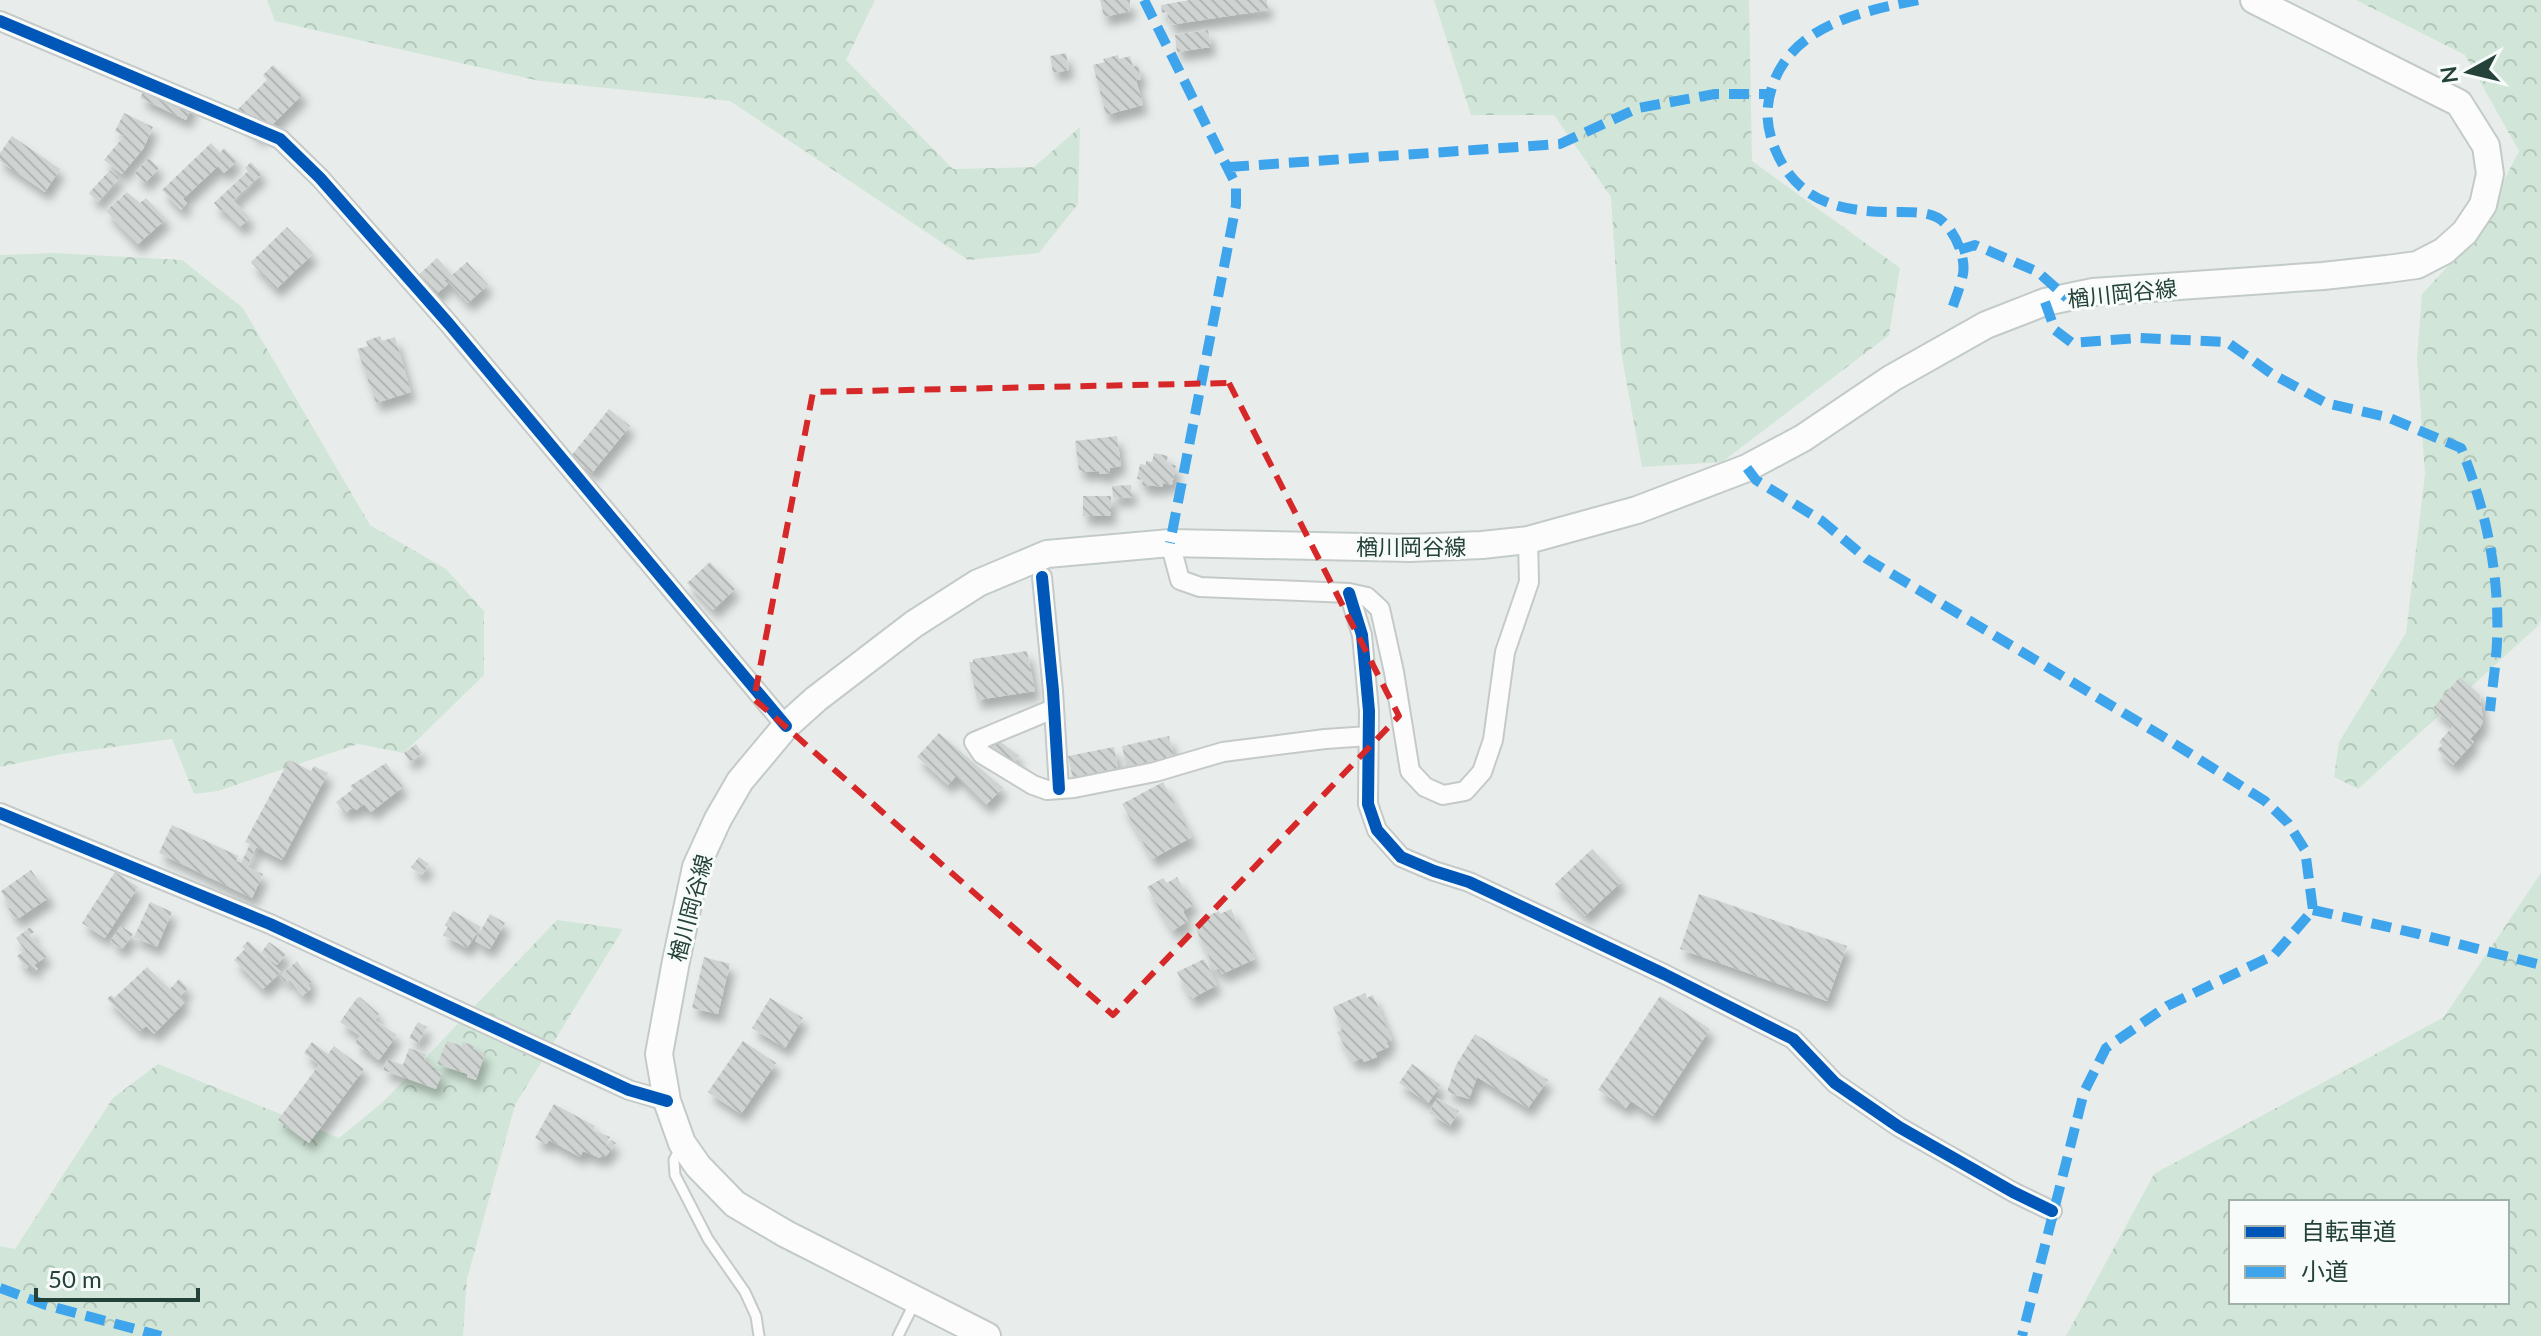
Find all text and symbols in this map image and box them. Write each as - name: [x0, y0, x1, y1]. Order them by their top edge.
- north arrow: [2429, 32, 2509, 112]
- text: N: [2434, 65, 2463, 85]
- street label: 楢川岡谷線: [2066, 274, 2178, 312]
- street label: 楢川岡谷線: [1356, 533, 1466, 560]
- street label: 楢川岡谷線: [663, 851, 717, 965]
- legend: [2229, 1200, 2509, 1304]
- text: 自転車道: [2301, 1216, 2397, 1245]
- scale bar: [36, 1252, 198, 1302]
- text: 小道: [2301, 1256, 2349, 1285]
- text: 50 m: [48, 1264, 102, 1293]

